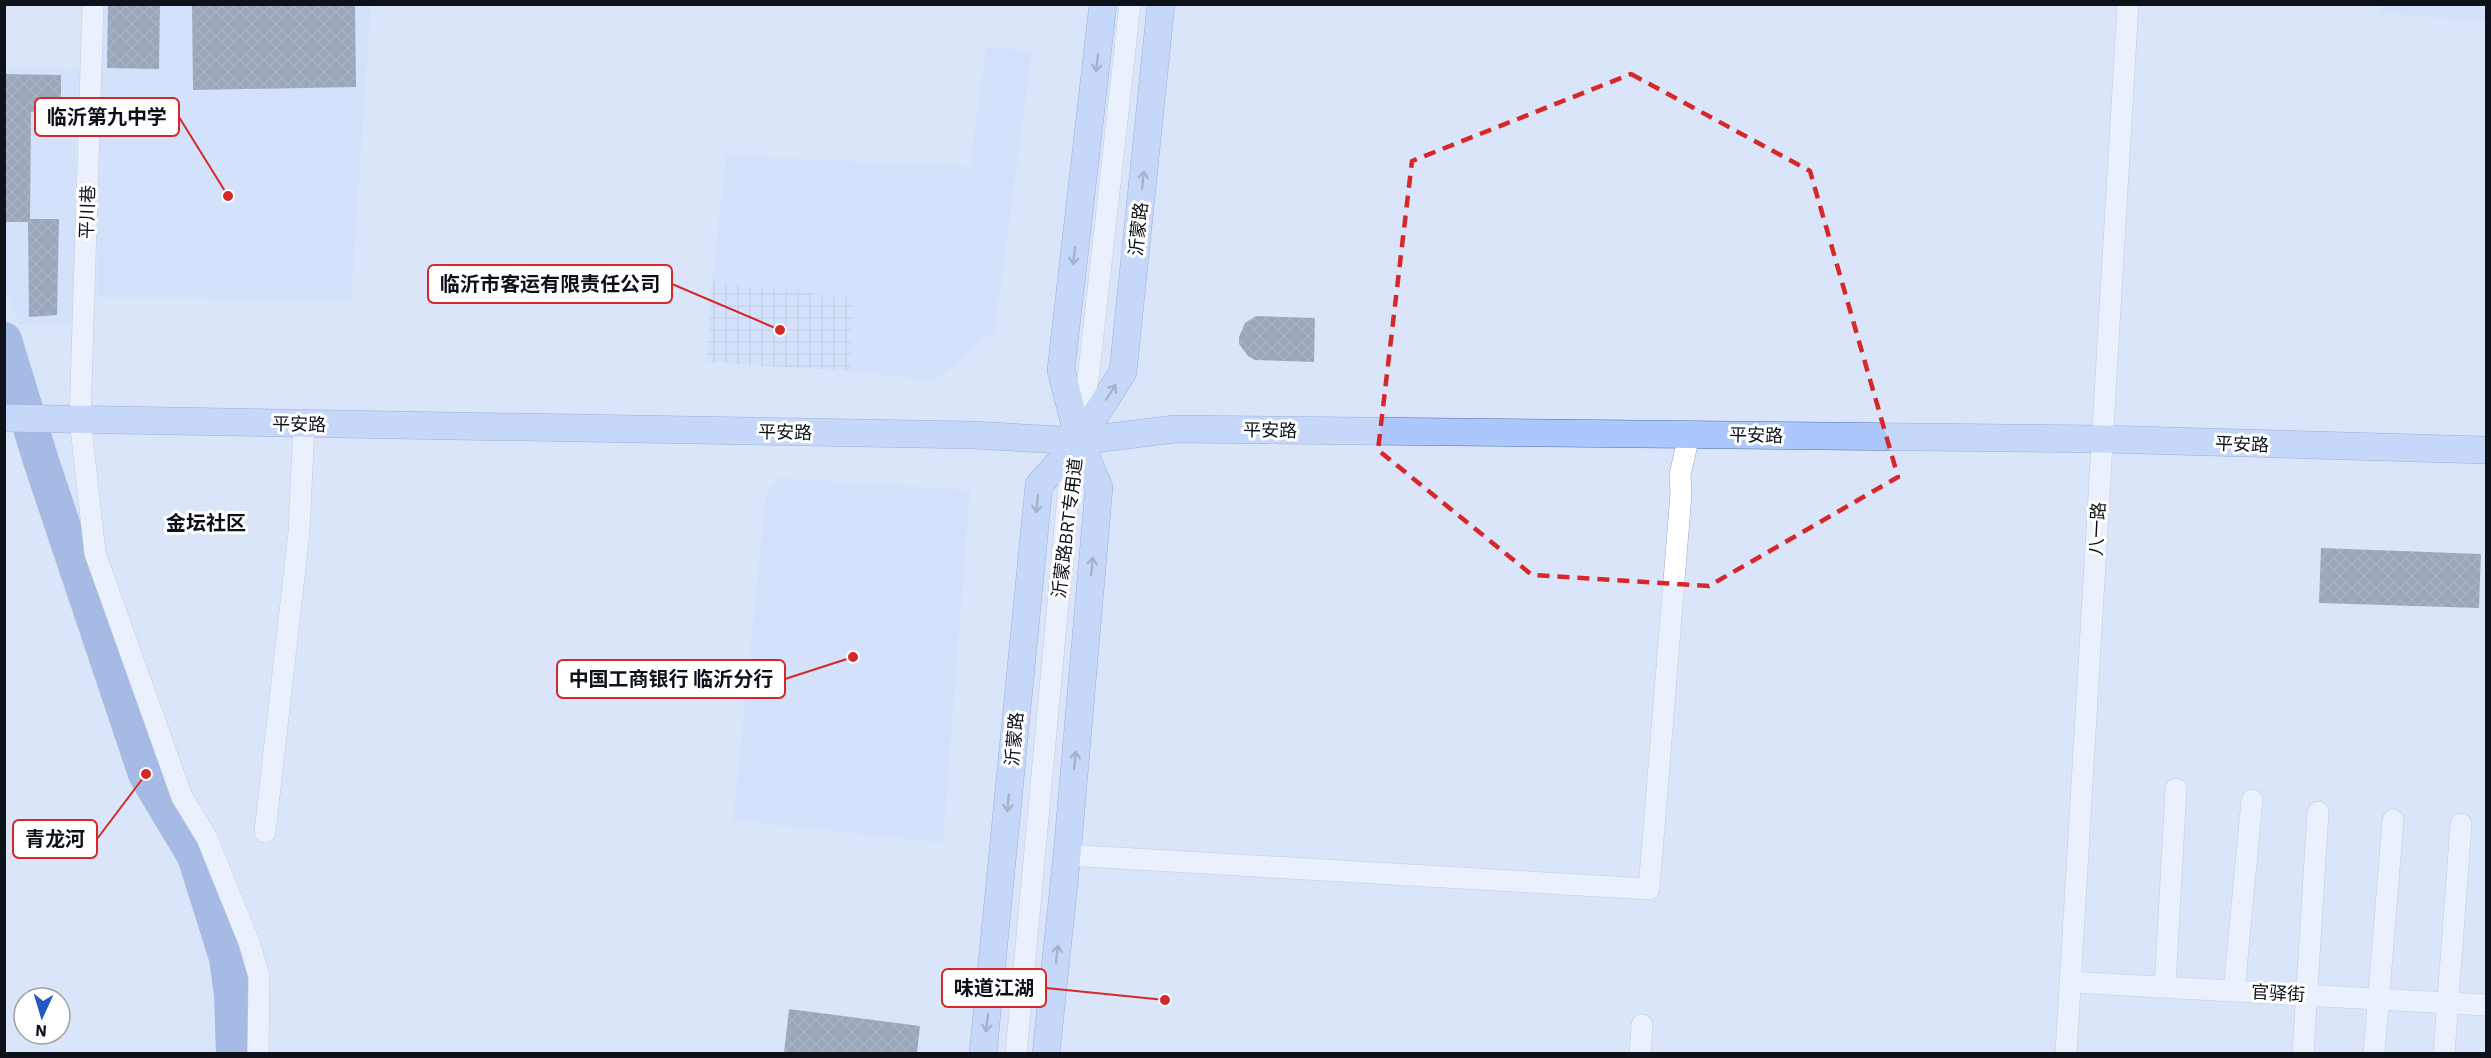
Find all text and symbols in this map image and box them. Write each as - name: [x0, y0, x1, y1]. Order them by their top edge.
- one-way arrow: [1091, 52, 1102, 72]
- callout: 临沂第九中学: [35, 98, 179, 136]
- text: 临沂第九中学: [47, 103, 167, 130]
- one-way arrow: [1138, 171, 1149, 191]
- street label: 平川巷: [75, 185, 99, 239]
- street label: 沂蒙路: [1124, 201, 1152, 257]
- one-way arrow: [1068, 246, 1079, 266]
- callout: 临沂市客运有限责任公司: [428, 265, 672, 303]
- text: 临沂市客运有限责任公司: [440, 270, 660, 297]
- one-way arrow: [1104, 383, 1117, 400]
- street label: 平安路: [272, 412, 326, 436]
- street label: 平安路: [1243, 418, 1297, 442]
- street label: 平安路: [758, 420, 812, 444]
- street label: 平安路: [1729, 423, 1783, 447]
- street label: 平安路: [2215, 432, 2269, 456]
- street label: 沂蒙路BRT专用道: [1047, 457, 1087, 599]
- one-way arrow: [1031, 494, 1042, 514]
- street label: 八一路: [2084, 501, 2110, 557]
- district label: 金坛社区: [166, 509, 246, 536]
- one-way arrow: [1087, 556, 1098, 576]
- callout: 中国工商银行 临沂分行: [557, 660, 785, 698]
- text: 中国工商银行 临沂分行: [569, 665, 773, 692]
- street label: 沂蒙路: [1000, 711, 1028, 767]
- one-way arrow: [1070, 750, 1081, 770]
- one-way arrow: [1002, 793, 1013, 812]
- callout: 青龙河: [13, 820, 97, 858]
- text: 青龙河: [25, 825, 85, 852]
- one-way arrow: [1052, 944, 1063, 964]
- callout: 味道江湖: [942, 969, 1046, 1007]
- text: 味道江湖: [954, 974, 1034, 1001]
- street label: 官驿街: [2250, 980, 2306, 1006]
- north arrow: [12, 986, 72, 1046]
- one-way arrow: [981, 1012, 992, 1032]
- text: N: [34, 1021, 47, 1041]

